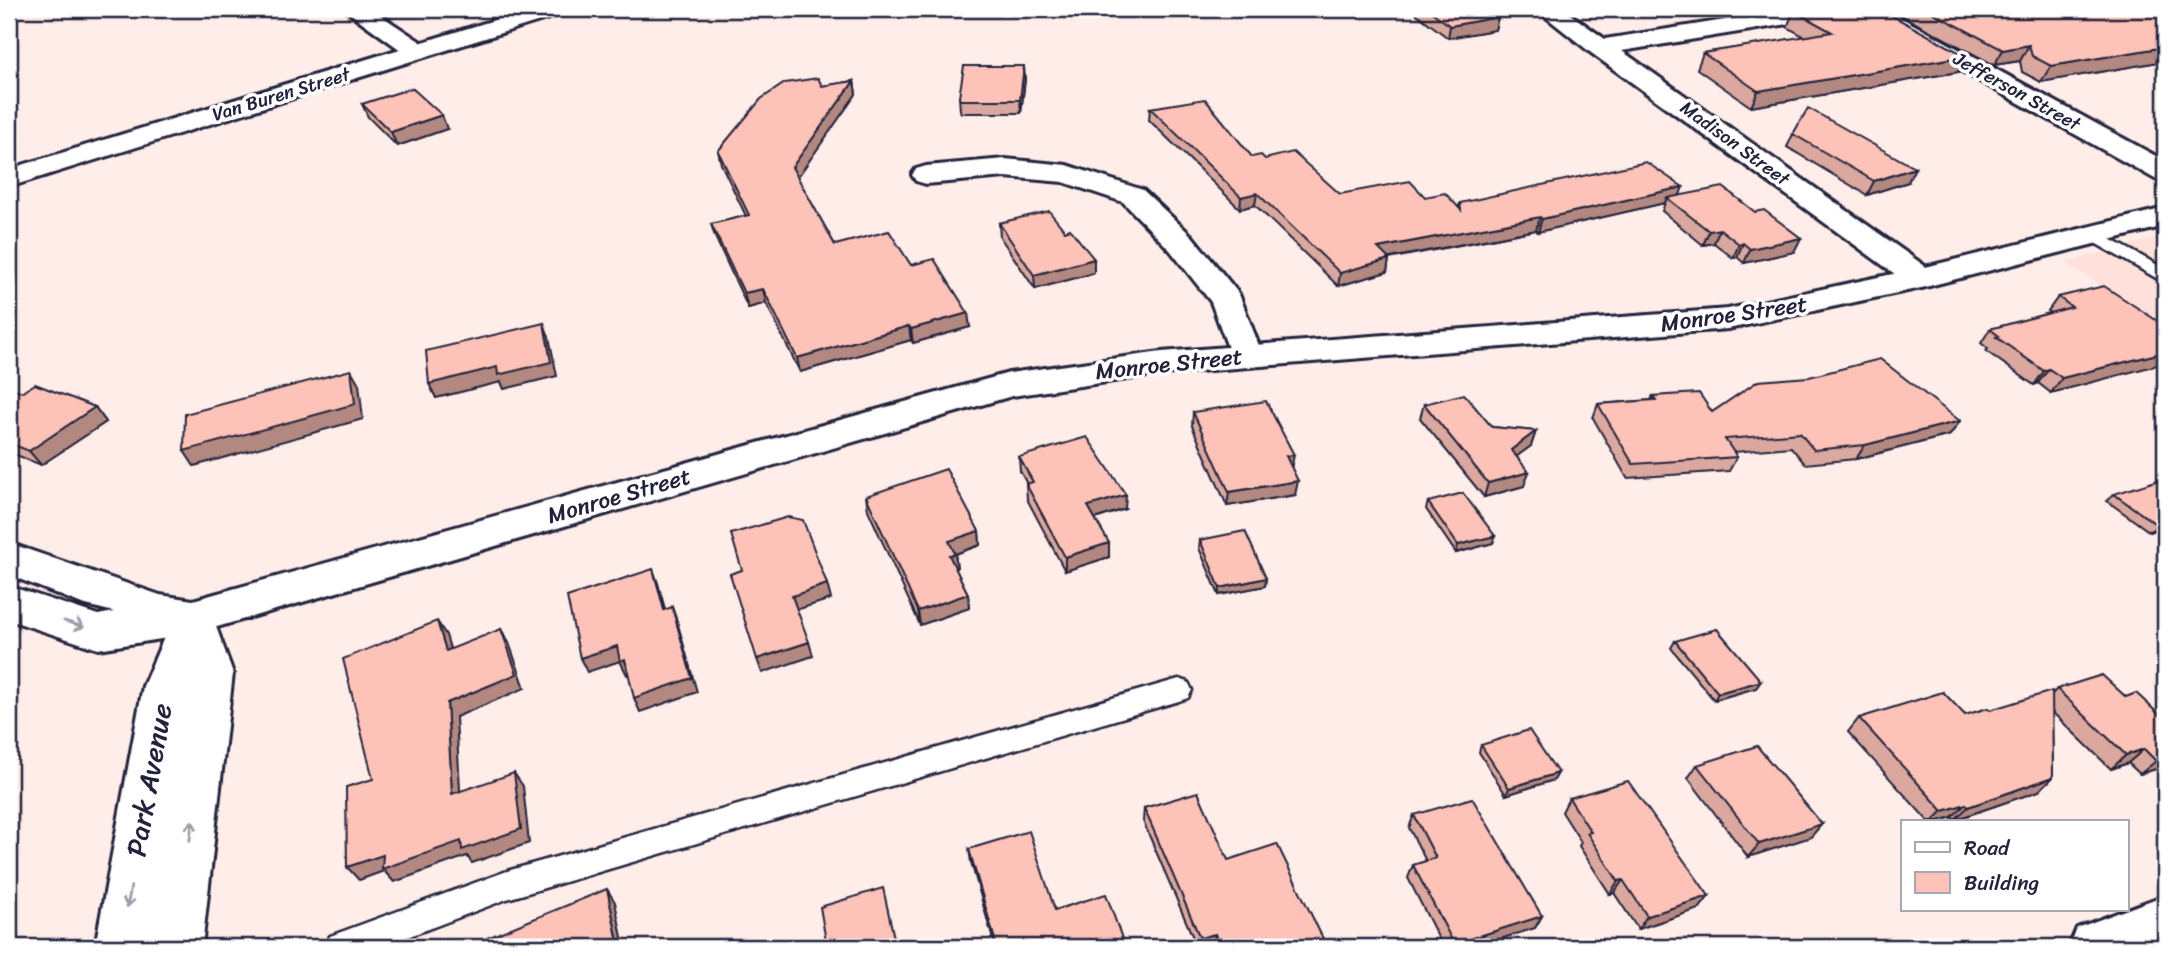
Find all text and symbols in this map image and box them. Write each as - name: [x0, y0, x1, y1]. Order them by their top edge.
- street label: Jefferson Street: [1946, 42, 2088, 140]
- street label: Van Buren Street: [208, 57, 355, 131]
- street label: Madison Street: [1673, 92, 1798, 195]
- street label: Monroe Street: [1658, 283, 1810, 345]
- street label: Monroe Street: [1093, 336, 1245, 392]
- street label: Monroe Street: [542, 456, 696, 536]
- one-way arrow: [63, 618, 85, 631]
- street label: Park Avenue: [111, 699, 187, 861]
- legend: [1901, 820, 2128, 911]
- one-way arrow: [185, 821, 198, 843]
- text: Road: [1964, 829, 2011, 867]
- text: Building: [1964, 864, 2040, 902]
- one-way arrow: [122, 886, 135, 908]

